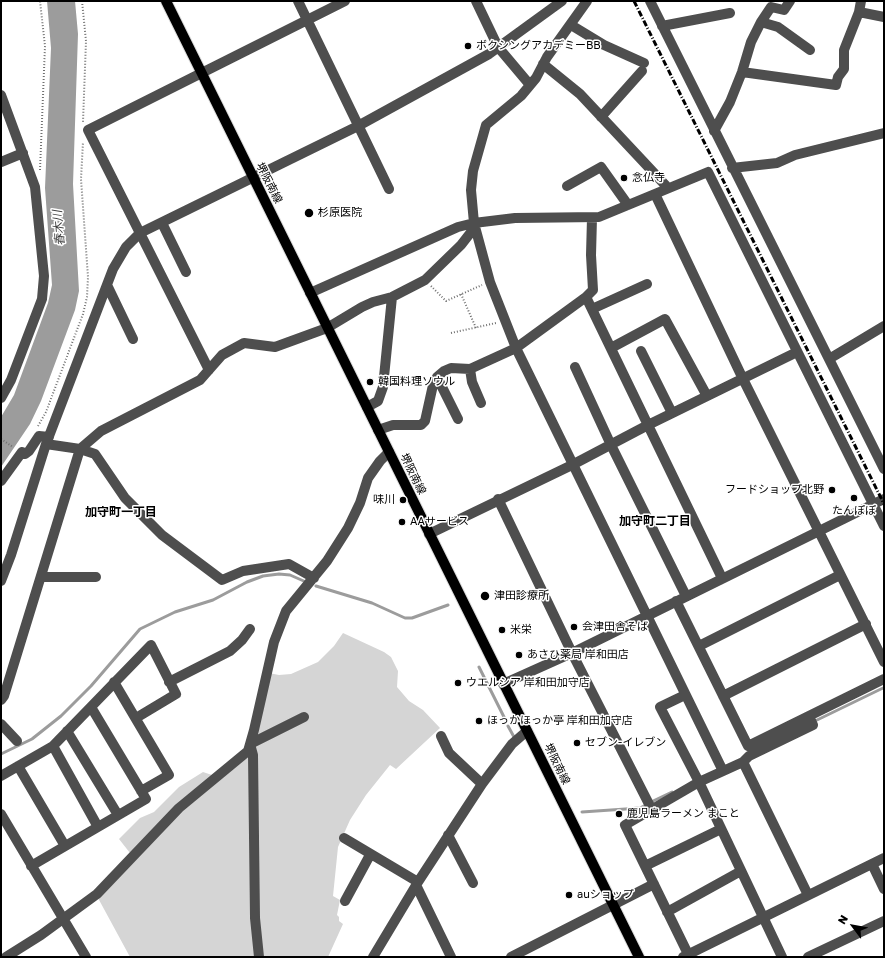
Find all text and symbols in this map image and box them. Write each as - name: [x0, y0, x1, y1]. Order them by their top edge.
- place label: ボクシングアカデミーBB: [476, 39, 601, 53]
- marker: ボクシングアカデミーBB: [463, 41, 473, 51]
- street label: 堺阪南線: [253, 160, 285, 206]
- place label: 念仏寺: [632, 171, 665, 185]
- marker: 念仏寺: [619, 173, 629, 183]
- place label: 杉原医院: [318, 206, 362, 220]
- marker: 杉原医院: [303, 207, 315, 219]
- water label: 春木川: [50, 209, 68, 247]
- place label: 韓国料理ソウル: [378, 375, 455, 389]
- marker: 韓国料理ソウル: [365, 377, 375, 387]
- street label: 堺阪南線: [397, 451, 429, 497]
- place label: フードショップ北野: [725, 483, 824, 497]
- marker: フードショップ北野: [827, 485, 837, 495]
- place label: 味川: [373, 493, 395, 507]
- marker: たんぽぽ: [849, 493, 859, 503]
- marker: 味川: [398, 495, 408, 505]
- place label: たんぽぽ: [832, 504, 876, 518]
- district label: 加守町一丁目: [85, 505, 157, 519]
- district label: 加守町二丁目: [619, 514, 691, 528]
- place label: AAサービス: [410, 515, 469, 529]
- marker: AAサービス: [397, 517, 407, 527]
- place label: 津田診療所: [494, 589, 549, 603]
- marker: 津田診療所: [479, 590, 491, 602]
- place label: 会津田舎そば: [582, 620, 648, 634]
- marker: 会津田舎そば: [569, 622, 579, 632]
- place label: 米栄: [510, 623, 532, 637]
- marker: 米栄: [497, 625, 507, 635]
- place label: あさひ薬局 岸和田店: [527, 648, 629, 662]
- marker: あさひ薬局 岸和田店: [514, 650, 524, 660]
- place label: ウエルシア 岸和田加守店: [466, 676, 590, 690]
- marker: ウエルシア 岸和田加守店: [453, 678, 463, 688]
- place label: ほっかほっか亭 岸和田加守店: [487, 714, 633, 728]
- marker: ほっかほっか亭 岸和田加守店: [474, 716, 484, 726]
- place label: セブン-イレブン: [585, 736, 666, 750]
- marker: セブン-イレブン: [572, 738, 582, 748]
- street label: 堺阪南線: [541, 741, 573, 787]
- place label: 鹿児島ラーメン まこと: [627, 807, 740, 821]
- marker: 鹿児島ラーメン まこと: [614, 809, 624, 819]
- place label: auショップ: [577, 888, 634, 902]
- marker: auショップ: [564, 890, 574, 900]
- north arrow: [833, 906, 873, 946]
- text: N: [835, 912, 850, 926]

